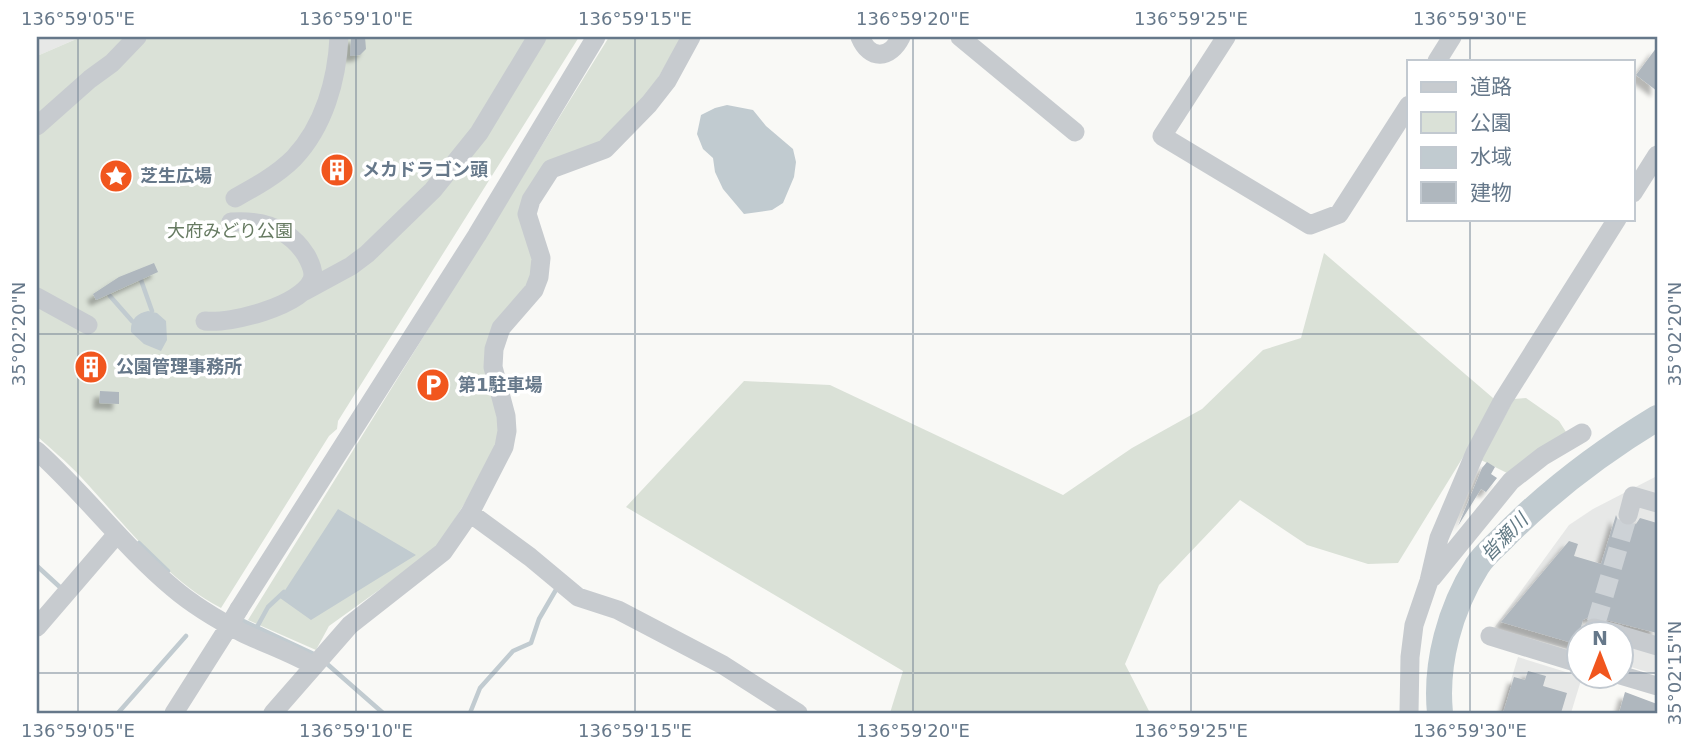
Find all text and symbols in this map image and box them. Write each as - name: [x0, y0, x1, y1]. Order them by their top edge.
- text: 136°59'05"E: [21, 8, 135, 29]
- text: 136°59'10"E: [299, 8, 413, 29]
- text: 136°59'15"E: [578, 8, 692, 29]
- text: 136°59'20"E: [856, 8, 970, 29]
- text: 136°59'25"E: [1134, 8, 1248, 29]
- text: 136°59'30"E: [1413, 8, 1527, 29]
- legend: [1407, 60, 1634, 220]
- text: 道路: [1470, 75, 1512, 99]
- text: 公園: [1470, 111, 1512, 135]
- text: 水域: [1470, 145, 1512, 169]
- building icon: メカドラゴン頭: [318, 151, 356, 189]
- place icon: 芝生広場: [97, 157, 135, 195]
- place label: メカドラゴン頭: [362, 159, 488, 180]
- place label: 芝生広場: [140, 165, 212, 186]
- text: 建物: [1470, 181, 1512, 205]
- park label: 大府みどり公園: [167, 220, 293, 241]
- text: 35°02'20"N: [8, 282, 29, 386]
- text: 35°02'20"N: [1664, 282, 1685, 386]
- building icon: 公園管理事務所: [72, 348, 110, 386]
- place label: 公園管理事務所: [116, 356, 242, 377]
- parking icon: 第1駐車場: [414, 366, 452, 404]
- place label: 第1駐車場: [458, 374, 543, 395]
- water label: 皆瀬川: [1476, 507, 1533, 565]
- north arrow: [1564, 620, 1634, 690]
- text: 35°02'15"N: [1664, 621, 1685, 725]
- text: N: [1592, 627, 1608, 649]
- text: 136°59'05"E: [21, 720, 135, 741]
- text: 136°59'10"E: [299, 720, 413, 741]
- text: 136°59'15"E: [578, 720, 692, 741]
- text: 136°59'20"E: [856, 720, 970, 741]
- text: 136°59'25"E: [1134, 720, 1248, 741]
- text: 136°59'30"E: [1413, 720, 1527, 741]

